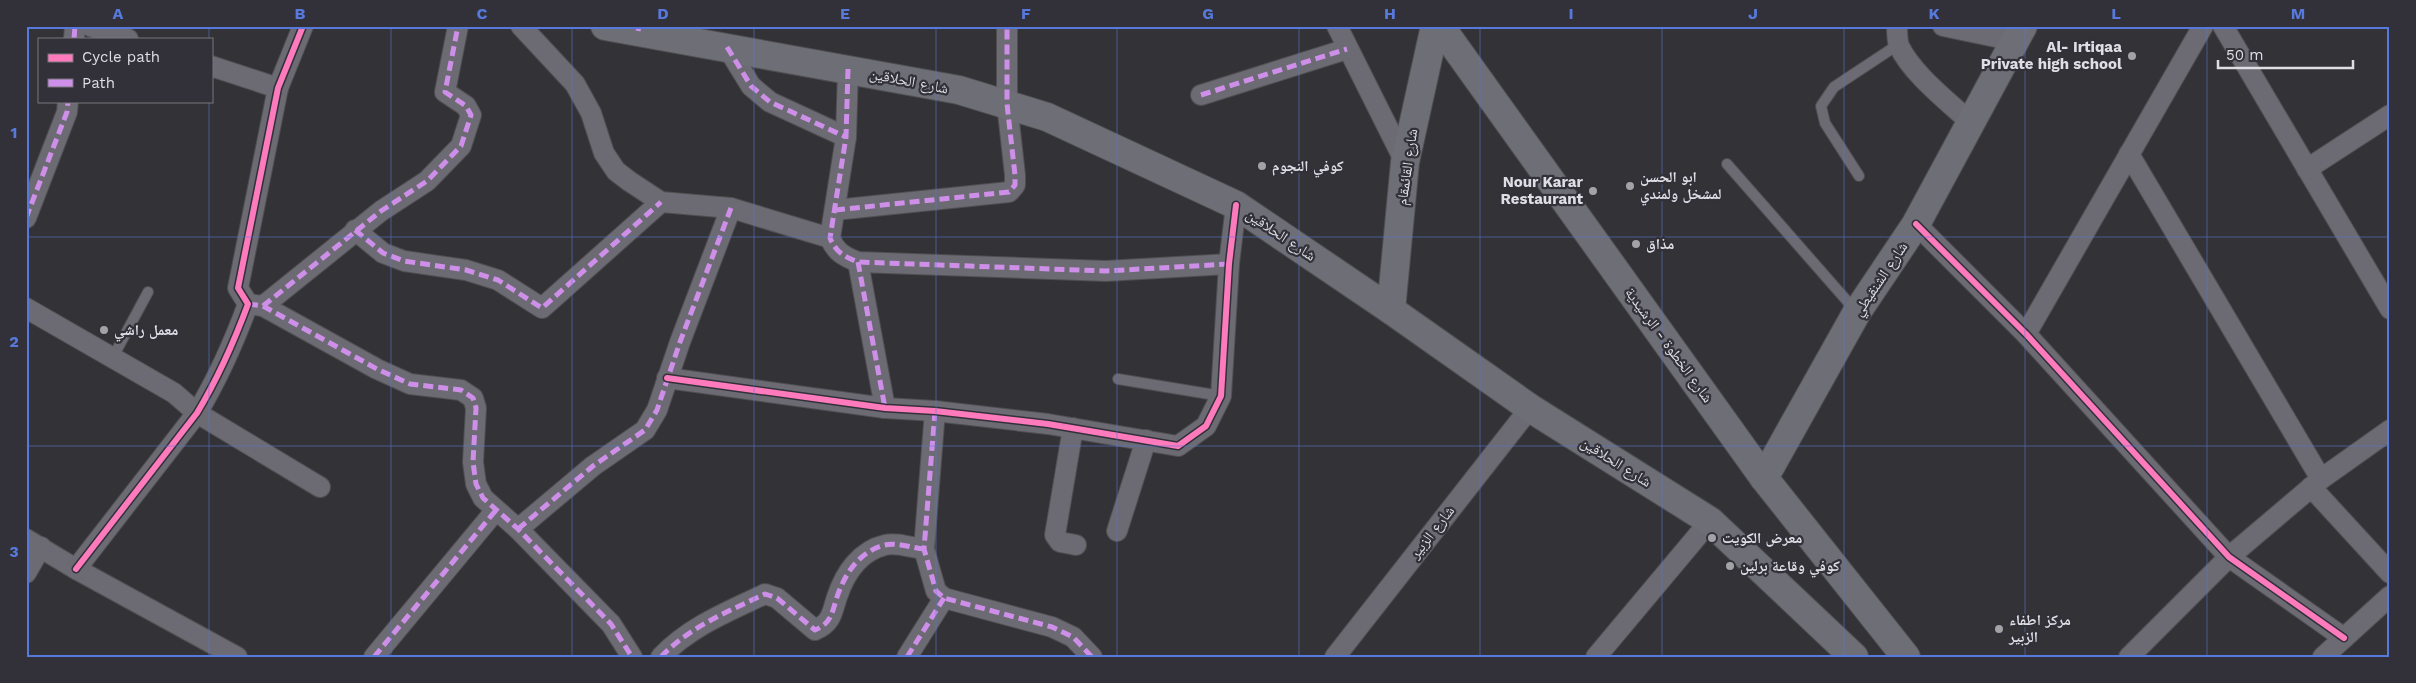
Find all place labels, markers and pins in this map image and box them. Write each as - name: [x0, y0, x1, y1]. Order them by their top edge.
- place label: Al- Irtiqaa Private high school: [1981, 38, 2122, 73]
- marker: Al- Irtiqaa Private high school: [2126, 50, 2138, 62]
- place label: كوفي النجوم: [1272, 157, 1344, 178]
- marker: كوفي النجوم: [1256, 160, 1268, 172]
- place label: ابو الحسن لمشخل ولمندي: [1640, 168, 1721, 206]
- place label: Nour Karar Restaurant: [1501, 173, 1584, 208]
- marker: ابو الحسن لمشخل ولمندي: [1624, 180, 1636, 192]
- marker: Nour Karar Restaurant: [1587, 185, 1599, 197]
- place label: مذاق: [1646, 235, 1674, 253]
- marker: مذاق: [1630, 238, 1642, 250]
- place label: معمل راشي: [114, 321, 178, 342]
- marker: معمل راشي: [98, 324, 110, 336]
- place label: معرض الكويت: [1722, 529, 1802, 547]
- marker: معرض الكويت: [1706, 532, 1718, 544]
- place label: كوفي وقاعة برلين: [1740, 557, 1840, 578]
- marker: كوفي وقاعة برلين: [1724, 560, 1736, 572]
- place label: مركز اطفاء الزبير: [2008, 611, 2071, 646]
- marker: مركز اطفاء الزبير: [1993, 623, 2005, 635]

